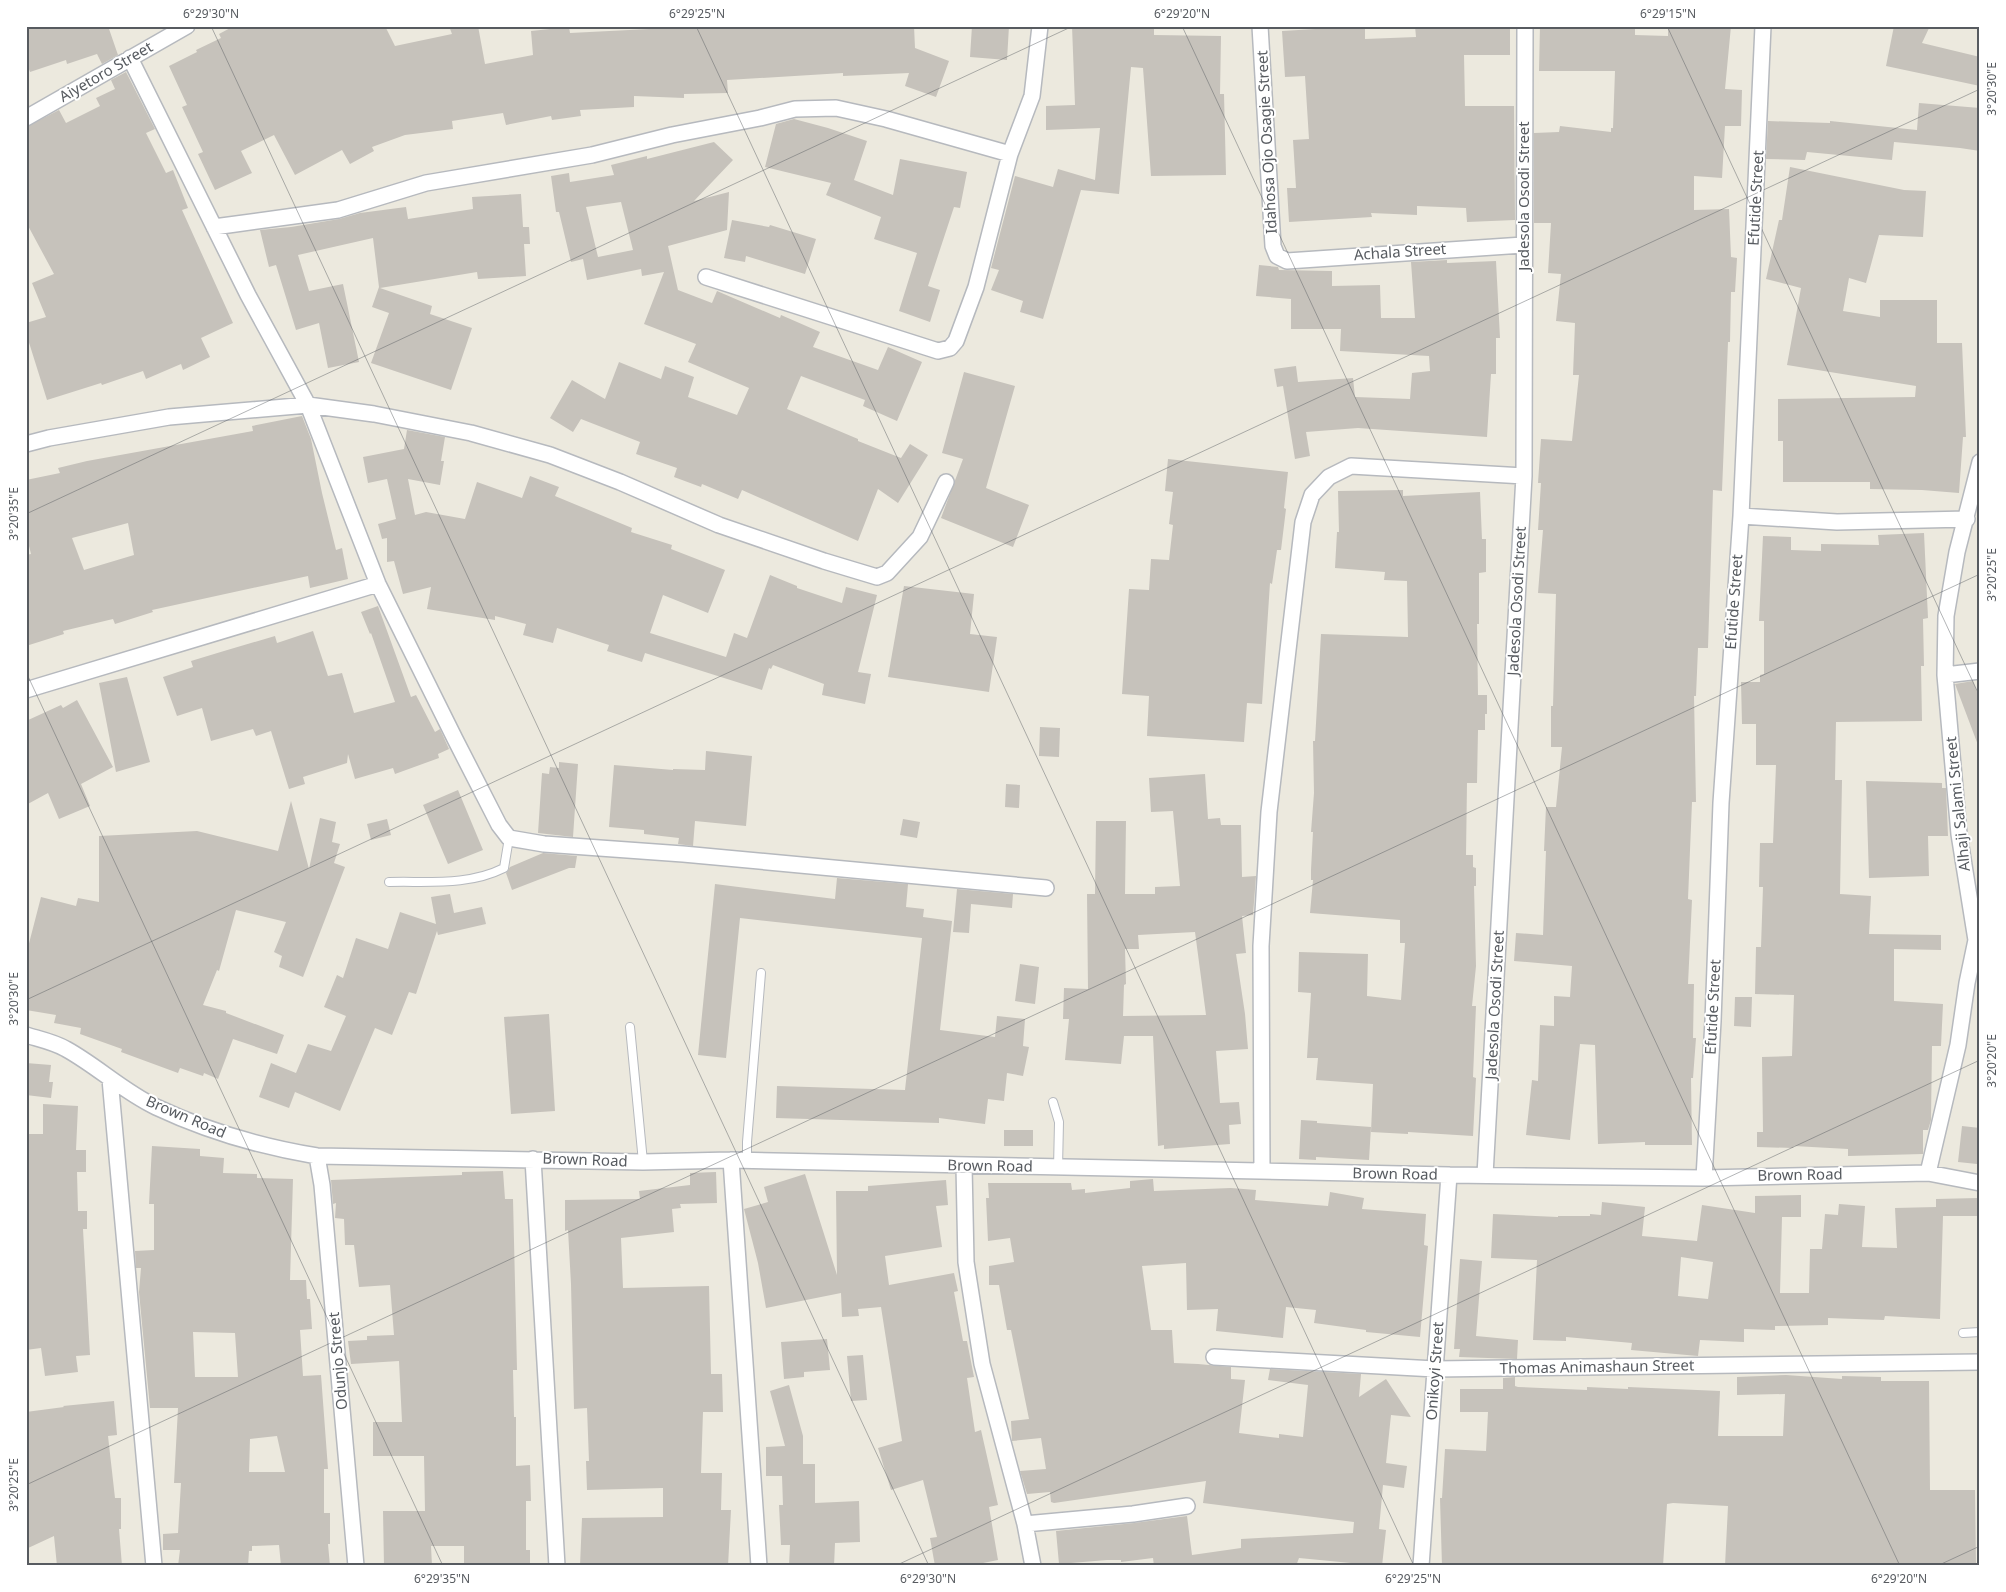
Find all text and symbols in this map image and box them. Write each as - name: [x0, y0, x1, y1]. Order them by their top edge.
- text: 6°29'30"N: [183, 5, 239, 22]
- text: 6°29'25"N: [669, 5, 725, 22]
- text: 6°29'20"N: [1154, 5, 1210, 22]
- text: 6°29'15"N: [1640, 5, 1696, 22]
- street label: Aiyetoro Street: [55, 36, 156, 106]
- street label: Idahosa Ojo Osagie Street: [1251, 49, 1281, 234]
- text: 3°20'30"E: [1983, 62, 2000, 116]
- street label: Jadesola Osodi Street: [1513, 121, 1533, 273]
- street label: Efutide Street: [1743, 149, 1768, 246]
- street label: Achala Street: [1353, 238, 1447, 264]
- text: 3°20'35"E: [5, 487, 22, 541]
- street label: Jadesola Osodi Street: [1502, 525, 1530, 678]
- text: 3°20'25"E: [1983, 548, 2000, 602]
- street label: Efutide Street: [1720, 553, 1746, 650]
- street label: Alhaji Salami Street: [1940, 735, 1974, 872]
- street label: Jadesola Osodi Street: [1480, 929, 1508, 1082]
- street label: Efutide Street: [1700, 958, 1725, 1055]
- text: 3°20'30"E: [5, 972, 22, 1026]
- text: 3°20'20"E: [1983, 1034, 2000, 1088]
- street label: Brown Road: [143, 1090, 230, 1142]
- street label: Brown Road: [542, 1148, 628, 1170]
- street label: Brown Road: [947, 1154, 1033, 1176]
- street label: Brown Road: [1352, 1162, 1438, 1184]
- street label: Brown Road: [1757, 1163, 1843, 1185]
- street label: Odunjo Street: [323, 1311, 351, 1411]
- street label: Onikoyi Street: [1421, 1320, 1447, 1421]
- street label: Thomas Animashaun Street: [1500, 1354, 1695, 1378]
- text: 3°20'25"E: [5, 1458, 22, 1512]
- text: 6°29'35"N: [414, 1570, 470, 1587]
- text: 6°29'30"N: [900, 1570, 956, 1587]
- text: 6°29'25"N: [1385, 1570, 1441, 1587]
- text: 6°29'20"N: [1871, 1570, 1927, 1587]

